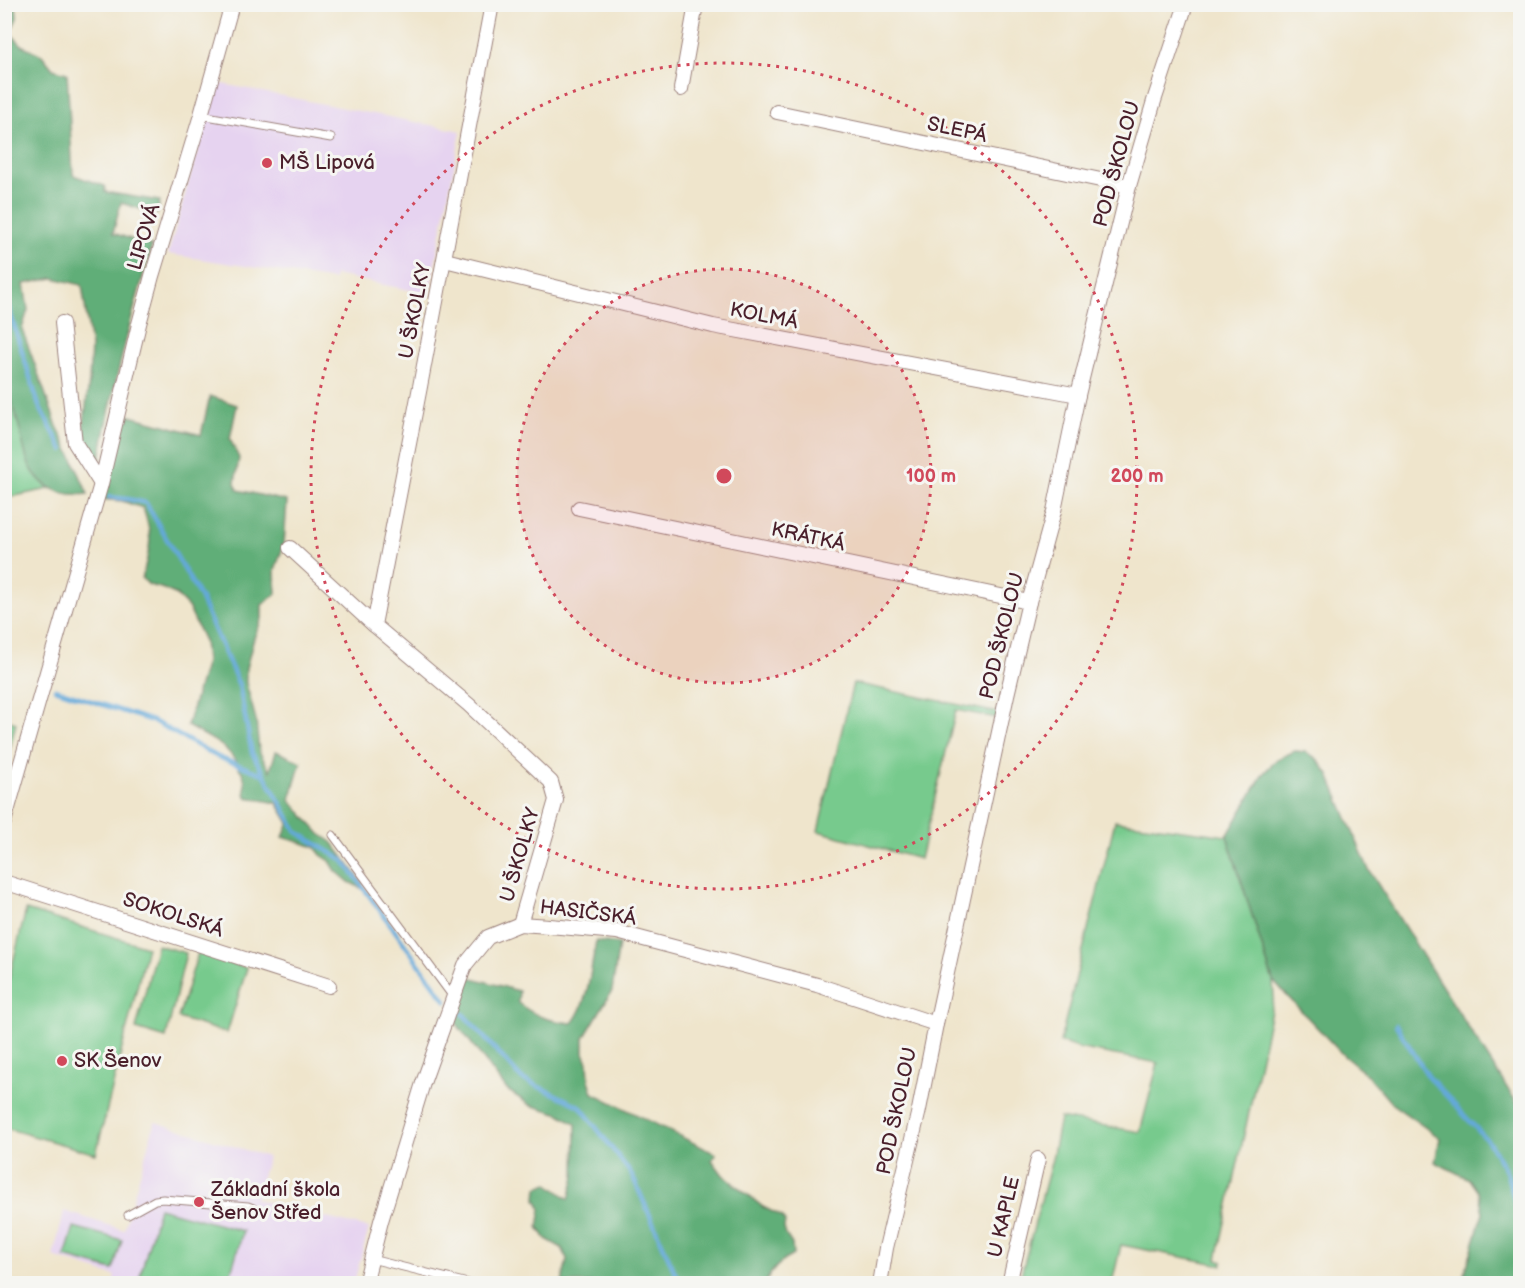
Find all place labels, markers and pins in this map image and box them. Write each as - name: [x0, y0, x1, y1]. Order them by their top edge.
- place label: MŠ Lipová: [279, 150, 375, 175]
- marker: MŠ Lipová: [260, 156, 274, 170]
- centre of rings: [714, 466, 734, 486]
- place label: SK Šenov: [74, 1048, 162, 1073]
- marker: SK Šenov: [55, 1054, 69, 1068]
- place label: Základní škola Šenov Střed: [210, 1178, 340, 1225]
- marker: Základní škola Šenov Střed: [192, 1195, 206, 1209]

